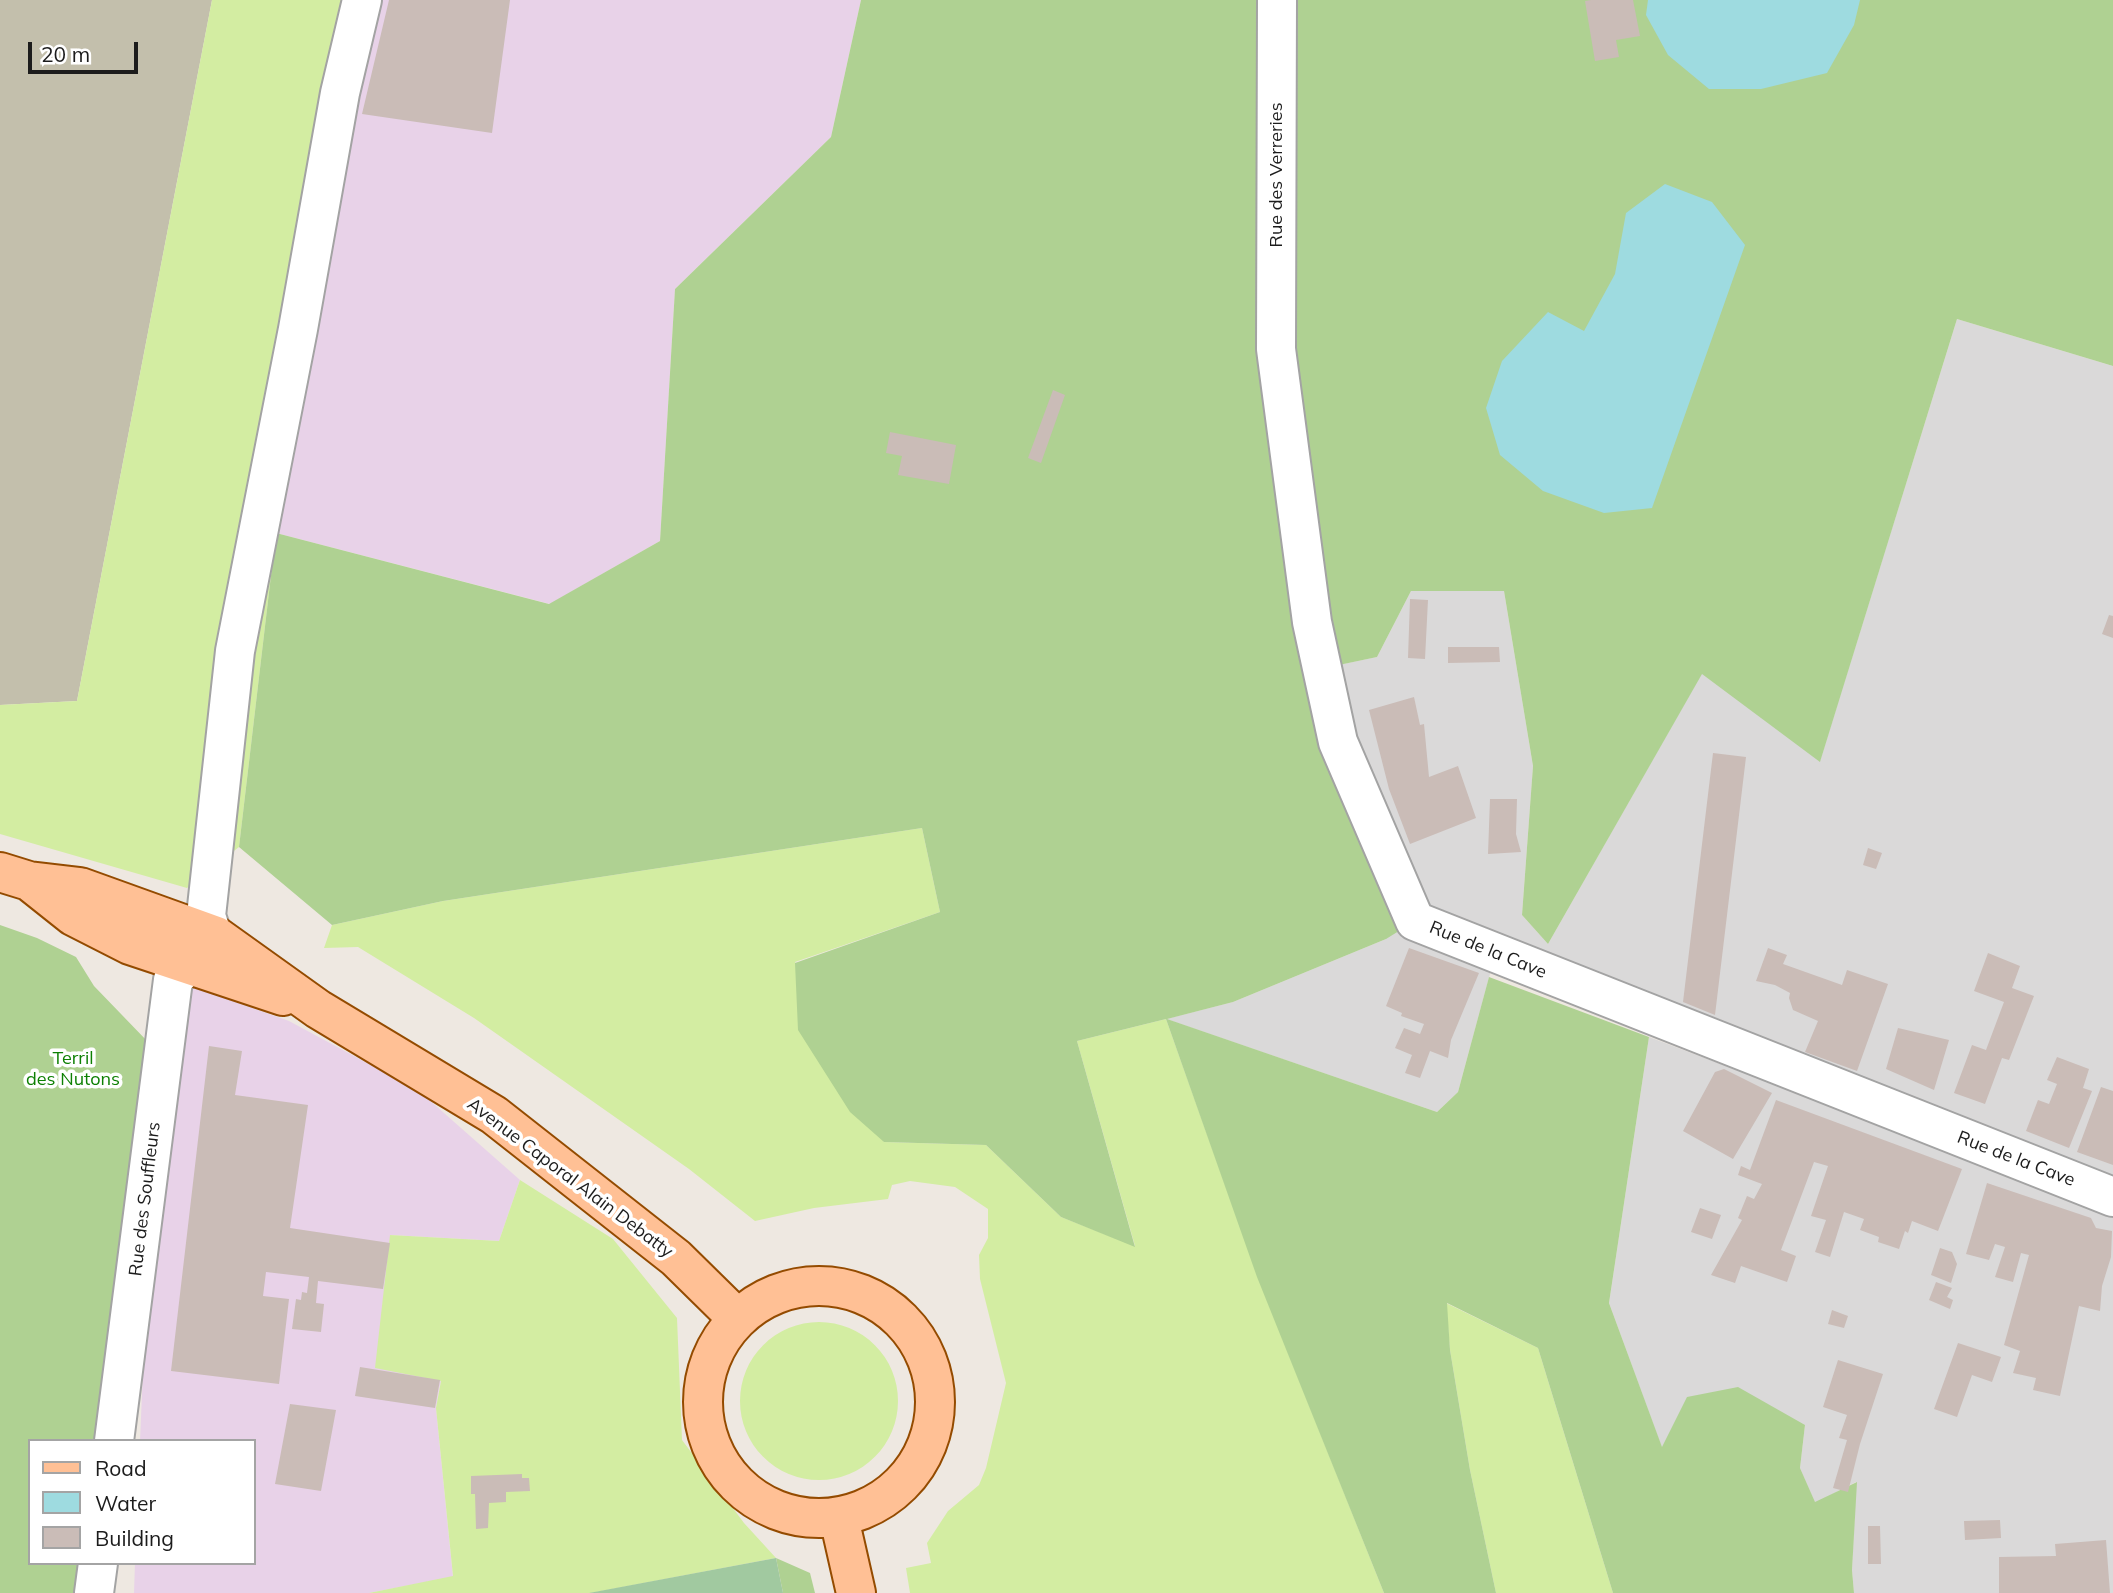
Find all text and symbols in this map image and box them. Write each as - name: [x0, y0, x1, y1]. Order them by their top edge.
- scale bar: [32, 28, 142, 72]
- text: 20 m: [41, 41, 90, 67]
- street label: Rue des Verreries: [1266, 102, 1288, 248]
- street label: Rue de la Cave: [1426, 917, 1550, 983]
- park label: Terril des Nutons: [26, 1048, 120, 1090]
- street label: Avenue Caporal Alain Debatty: [463, 1093, 677, 1263]
- street label: Rue des Souffleurs: [125, 1121, 165, 1277]
- street label: Rue de la Cave: [1954, 1127, 2078, 1191]
- legend: [28, 1439, 256, 1565]
- text: Road: [95, 1455, 146, 1481]
- text: Water: [95, 1490, 156, 1516]
- text: Building: [95, 1525, 174, 1551]

